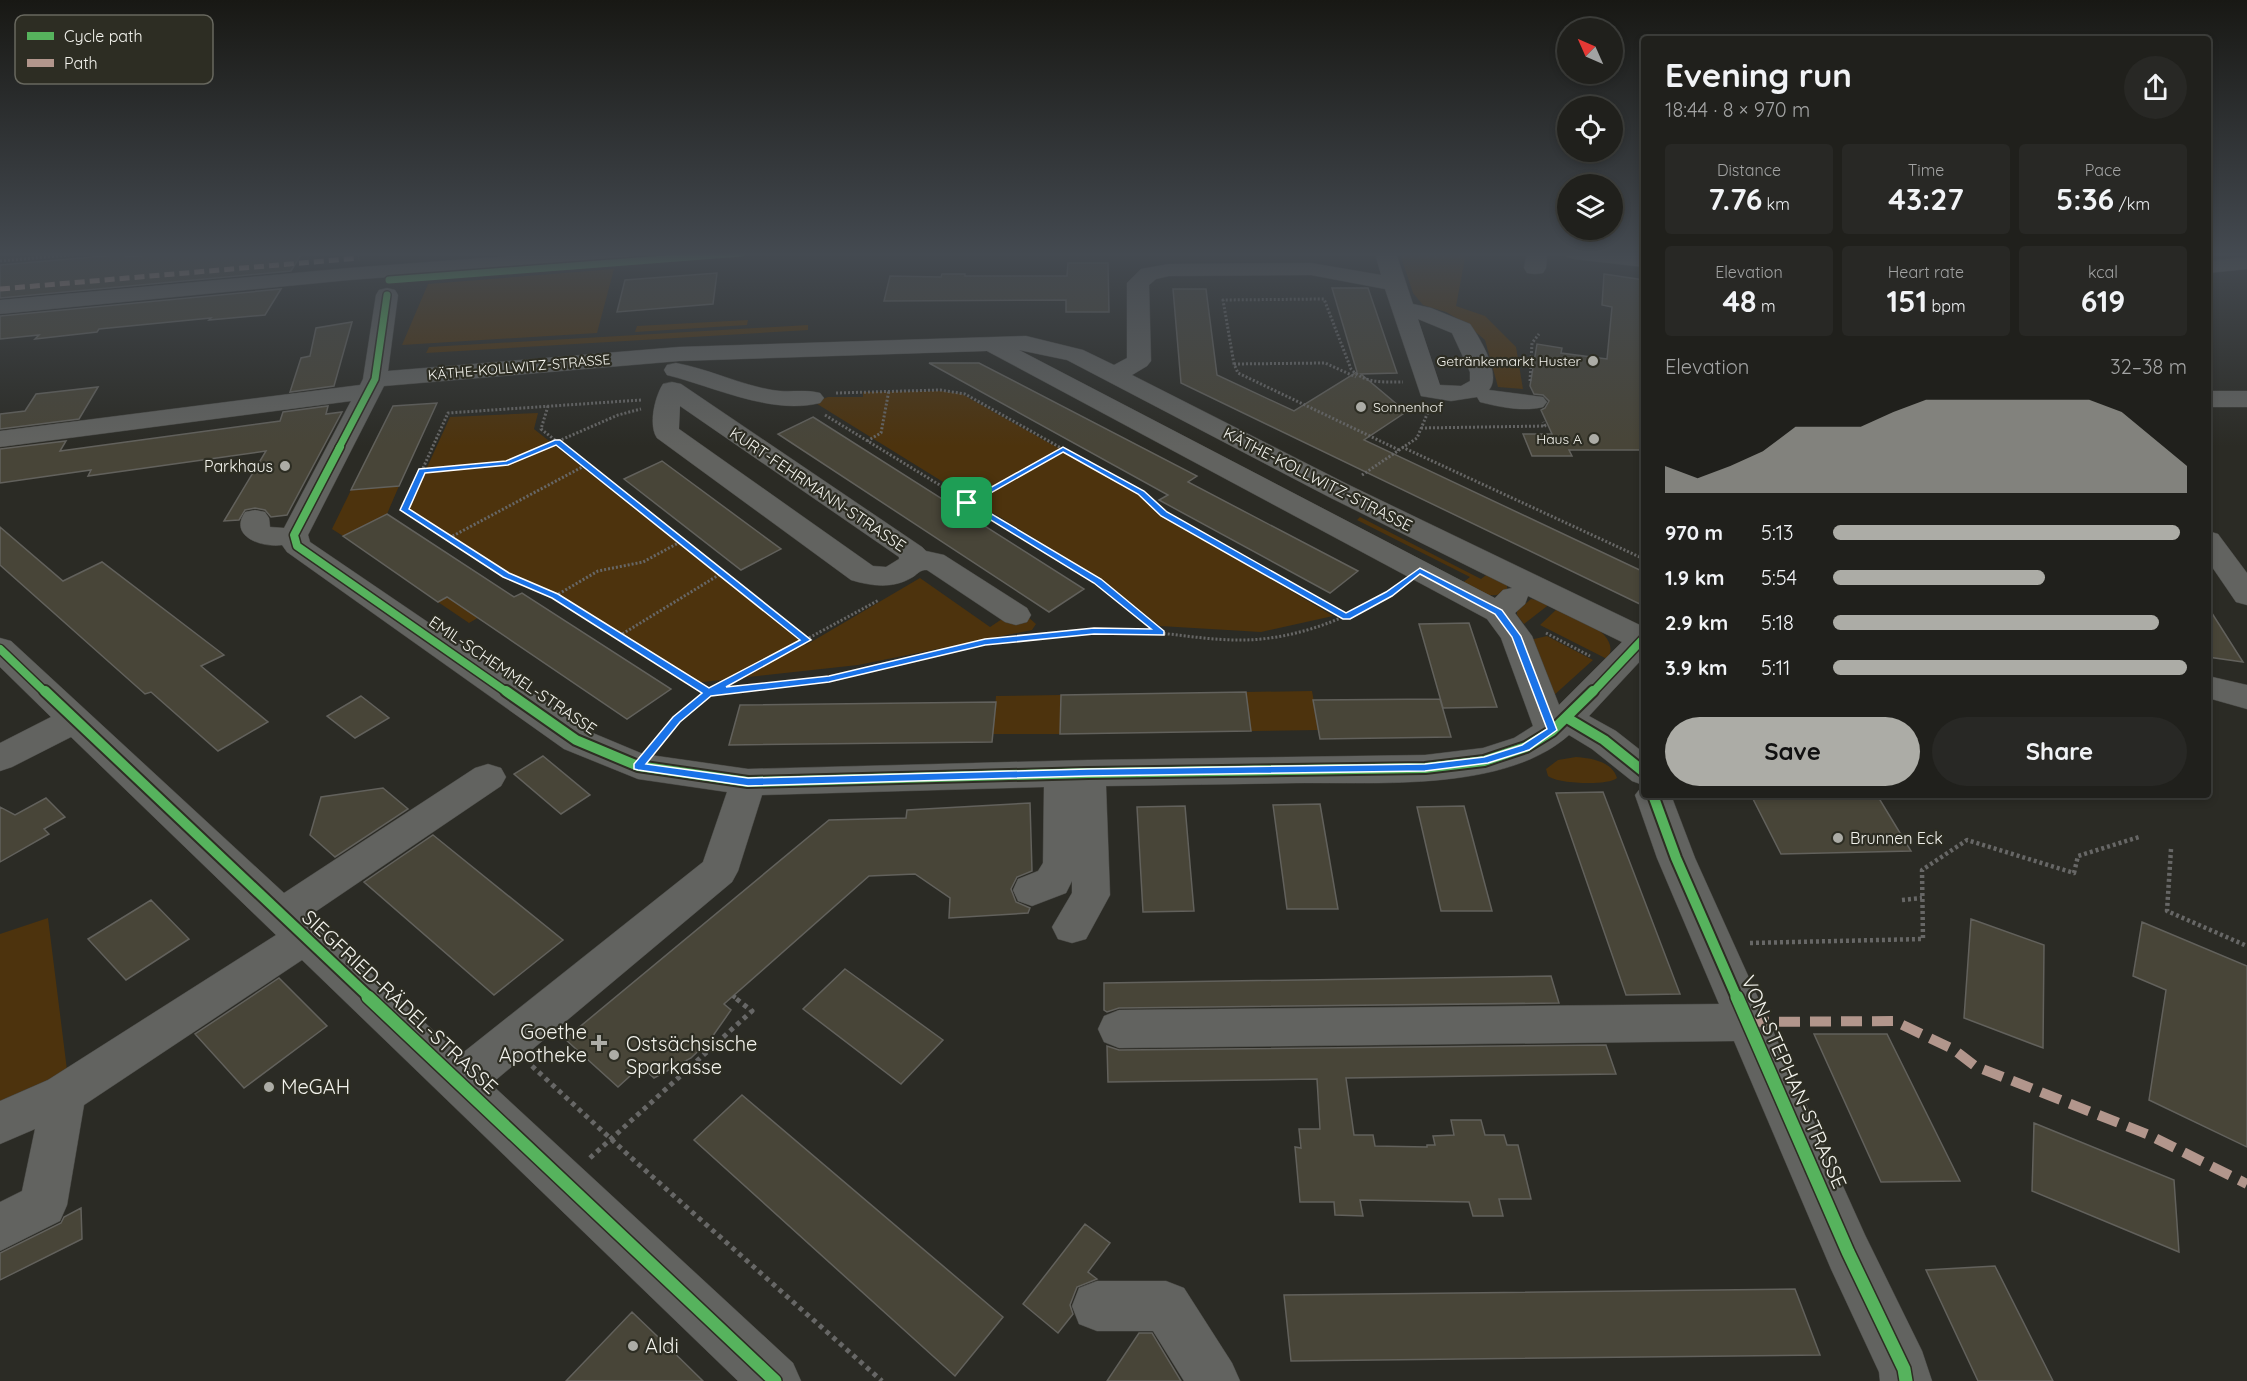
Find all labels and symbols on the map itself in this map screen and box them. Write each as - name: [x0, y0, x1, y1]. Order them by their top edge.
- legend: [15, 15, 213, 84]
- north arrow: [1557, 18, 1623, 84]
- text: Cycle path: [64, 26, 143, 46]
- text: Path: [64, 53, 98, 73]
- street label: KÄTHE-KOLLWITZ-STRASSE: [427, 350, 611, 384]
- place label: Getränkemarkt Huster: [1436, 352, 1582, 370]
- marker: Getränkemarkt Huster: [1586, 354, 1600, 368]
- place label: Sonnenhof: [1373, 398, 1443, 416]
- marker: Sonnenhof: [1354, 400, 1368, 414]
- street label: KURT-FEHRMANN-STRASSE: [726, 422, 910, 556]
- street label: KÄTHE-KOLLWITZ-STRASSE: [1220, 423, 1416, 535]
- place label: Haus A: [1536, 430, 1582, 448]
- marker: Haus A: [1587, 432, 1601, 446]
- place label: Parkhaus: [204, 456, 273, 476]
- marker: Parkhaus: [278, 459, 292, 473]
- pin: [941, 477, 992, 528]
- street label: EMIL-SCHEMMEL-STRASSE: [425, 611, 601, 739]
- place label: Brunnen Eck: [1850, 828, 1943, 848]
- marker: Brunnen Eck: [1831, 831, 1845, 845]
- street label: SIEGFRIED-RÄDEL-STRASSE: [297, 904, 503, 1099]
- street label: VON-STEPHAN-STRASSE: [1736, 971, 1853, 1192]
- place label: Goethe Apotheke: [499, 1019, 587, 1067]
- place label: Ostsächsische Sparkasse: [626, 1031, 757, 1079]
- marker: Goethe Apotheke: [592, 1036, 606, 1050]
- marker: Ostsächsische Sparkasse: [607, 1048, 621, 1062]
- place label: MeGAH: [281, 1074, 350, 1099]
- marker: MeGAH: [262, 1080, 276, 1094]
- place label: Aldi: [645, 1333, 679, 1358]
- marker: Aldi: [626, 1339, 640, 1353]

